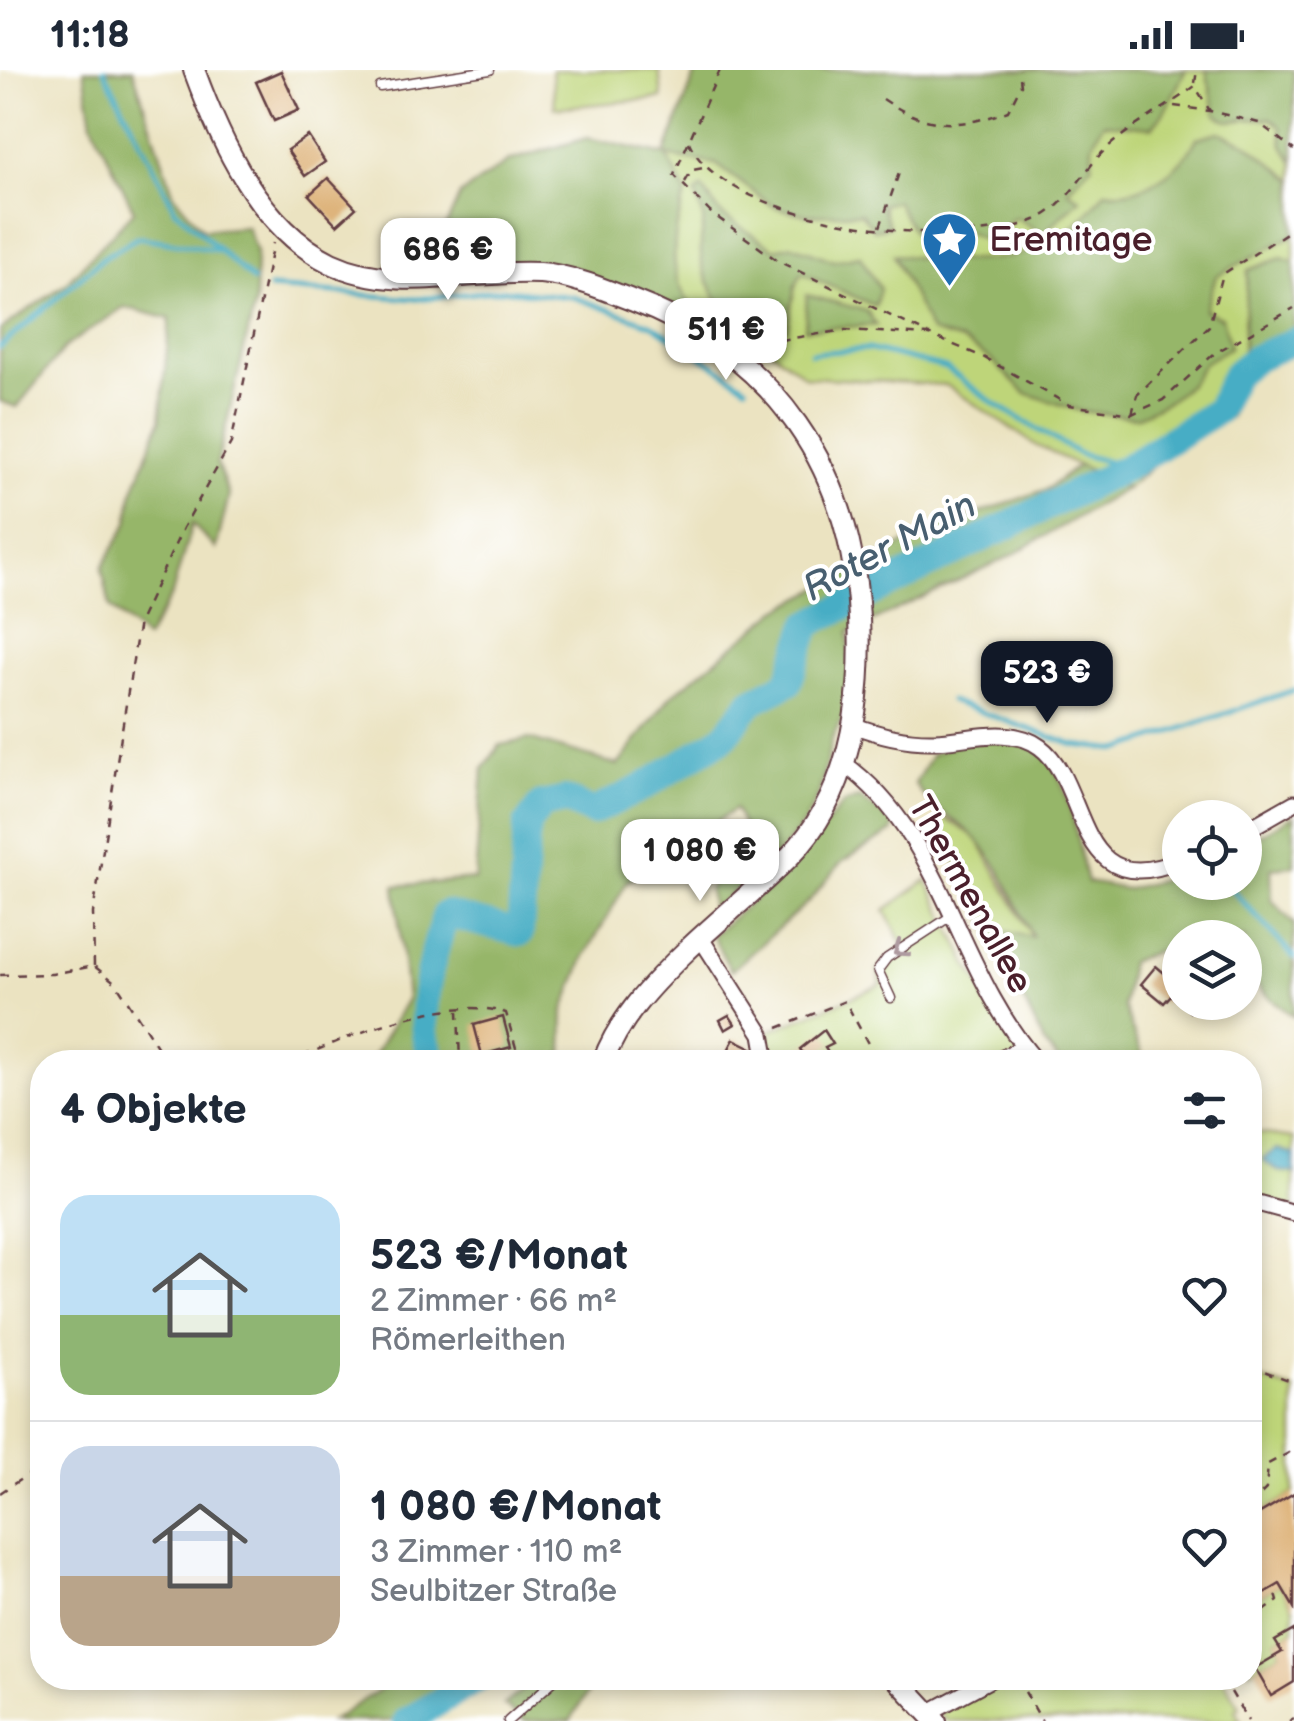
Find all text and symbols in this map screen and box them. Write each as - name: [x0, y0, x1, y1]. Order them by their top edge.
- text: 11:18: [50, 13, 130, 58]
- place icon: Eremitage: [920, 209, 980, 288]
- pin: 686 €: [378, 218, 518, 303]
- place label: Eremitage: [989, 219, 1152, 262]
- text: 686 €: [403, 231, 493, 270]
- pin: 511 €: [656, 298, 796, 383]
- text: 511 €: [687, 311, 765, 350]
- water label: Roter Main: [795, 483, 984, 612]
- pin: 523 €: [977, 641, 1117, 726]
- text: 523 €: [1003, 654, 1091, 693]
- street label: Thermenallee: [898, 789, 1042, 1001]
- map controls: [1162, 800, 1262, 1020]
- button: locate: [1162, 800, 1262, 900]
- pin: 1 080 €: [608, 819, 792, 904]
- text: 1 080 €: [643, 832, 757, 871]
- button: layers: [1162, 920, 1262, 1020]
- one-way arrow: [892, 938, 911, 956]
- icon: filters: [1177, 1083, 1232, 1138]
- text: 4 Objekte: [60, 1085, 247, 1136]
- text: 523 €/Monat: [370, 1231, 628, 1282]
- icon: home: [140, 1235, 260, 1355]
- icon: heart: [1177, 1268, 1232, 1323]
- text: 2 Zimmer · 66 m²: [370, 1282, 617, 1321]
- text: Römerleithen: [370, 1321, 566, 1360]
- text: 1 080 €/Monat: [370, 1482, 661, 1533]
- icon: home: [140, 1486, 260, 1606]
- icon: heart: [1177, 1519, 1232, 1574]
- text: 3 Zimmer · 110 m²: [370, 1533, 622, 1572]
- text: Seulbitzer Straße: [370, 1572, 617, 1611]

